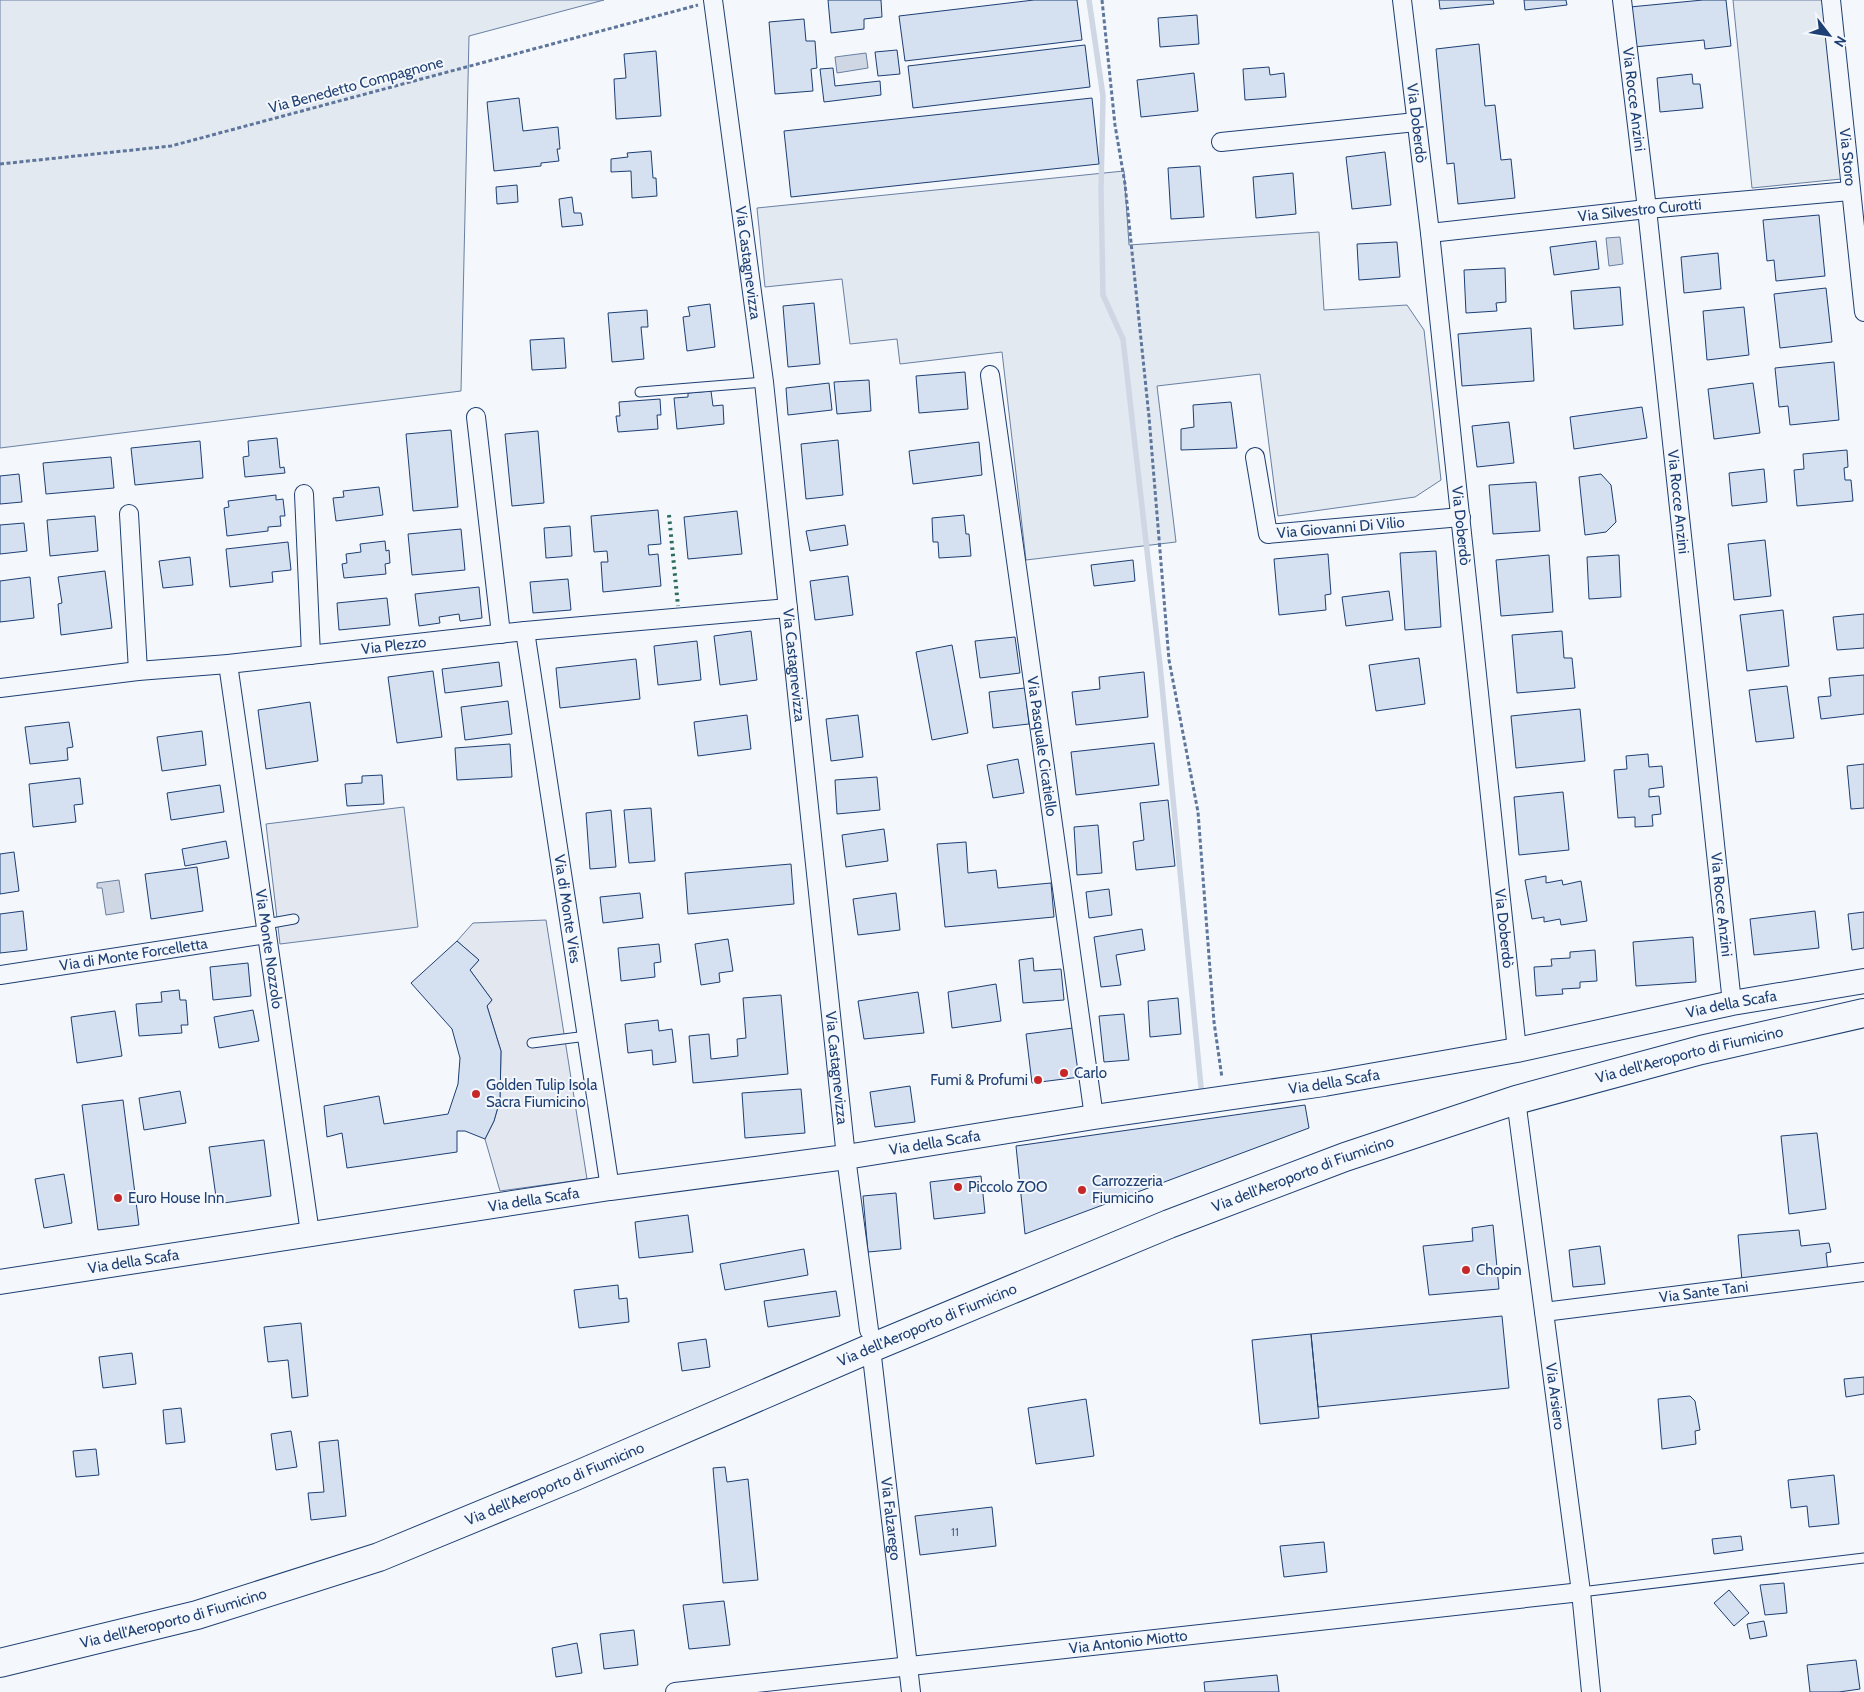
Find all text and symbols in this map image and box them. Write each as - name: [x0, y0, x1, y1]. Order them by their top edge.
- north arrow: [1804, 10, 1854, 60]
- text: N: [1830, 33, 1850, 51]
- street label: Via Rocce Anzini: [1619, 46, 1649, 152]
- street label: Via Benedetto Compagnone: [267, 53, 446, 117]
- street label: Via Doberdò: [1403, 82, 1430, 164]
- street label: Via Storo: [1836, 127, 1860, 187]
- street label: Via Silvestro Curotti: [1577, 195, 1702, 226]
- street label: Via Castagnevizza: [732, 205, 765, 321]
- street label: Via Rocce Anzini: [1664, 449, 1693, 555]
- street label: Via Doberdò: [1448, 485, 1474, 566]
- street label: Via Giovanni Di Vilio: [1276, 513, 1405, 542]
- street label: Via Castagnevizza: [779, 607, 809, 723]
- street label: Via Plezzo: [360, 633, 427, 658]
- street label: Via Pasquale Cicatiello: [1023, 675, 1061, 818]
- street label: Via Rocce Anzini: [1707, 852, 1736, 957]
- street label: Via di Monte Vies: [550, 853, 585, 964]
- street label: Via Monte Nozzolo: [252, 888, 287, 1010]
- street label: Via Doberdò: [1491, 888, 1517, 969]
- street label: Via di Monte Forcelletta: [58, 934, 209, 975]
- street label: Via della Scafa: [1684, 987, 1779, 1022]
- street label: Via Castagnevizza: [822, 1010, 852, 1126]
- street label: Via dell'Aeroporto di Fiumicino: [1594, 1023, 1785, 1087]
- place label: Carlo: [1074, 1064, 1107, 1082]
- street label: Via della Scafa: [1287, 1065, 1382, 1098]
- marker: Carlo: [1058, 1067, 1070, 1079]
- place label: Fumi & Profumi: [930, 1071, 1028, 1089]
- marker: Fumi & Profumi: [1032, 1074, 1044, 1086]
- place label: Golden Tulip Isola Sacra Fiumicino: [486, 1076, 598, 1111]
- marker: Golden Tulip Isola Sacra Fiumicino: [470, 1088, 482, 1100]
- street label: Via della Scafa: [888, 1126, 982, 1159]
- street label: Via dell'Aeroporto di Fiumicino: [1209, 1132, 1396, 1216]
- place label: Carrozzeria Fiumicino: [1092, 1172, 1163, 1207]
- place label: Piccolo ZOO: [968, 1178, 1047, 1196]
- marker: Piccolo ZOO: [952, 1181, 964, 1193]
- street label: Via della Scafa: [487, 1184, 581, 1216]
- marker: Carrozzeria Fiumicino: [1076, 1184, 1088, 1196]
- place label: Euro House Inn: [128, 1189, 224, 1207]
- marker: Euro House Inn: [112, 1192, 124, 1204]
- street label: Via della Scafa: [87, 1245, 181, 1277]
- place label: Chopin: [1476, 1261, 1522, 1279]
- marker: Chopin: [1460, 1264, 1472, 1276]
- street label: Via Sante Tani: [1658, 1278, 1749, 1307]
- street label: Via dell'Aeroporto di Fiumicino: [835, 1279, 1019, 1370]
- street label: Via Arsiero: [1542, 1362, 1569, 1431]
- street label: Via dell'Aeroporto di Fiumicino: [462, 1438, 647, 1530]
- street label: Via Falzarego: [877, 1476, 905, 1561]
- house number: 11: [951, 1524, 959, 1539]
- street label: Via dell'Aeroporto di Fiumicino: [78, 1584, 269, 1652]
- street label: Via Antonio Miotto: [1068, 1626, 1188, 1657]

